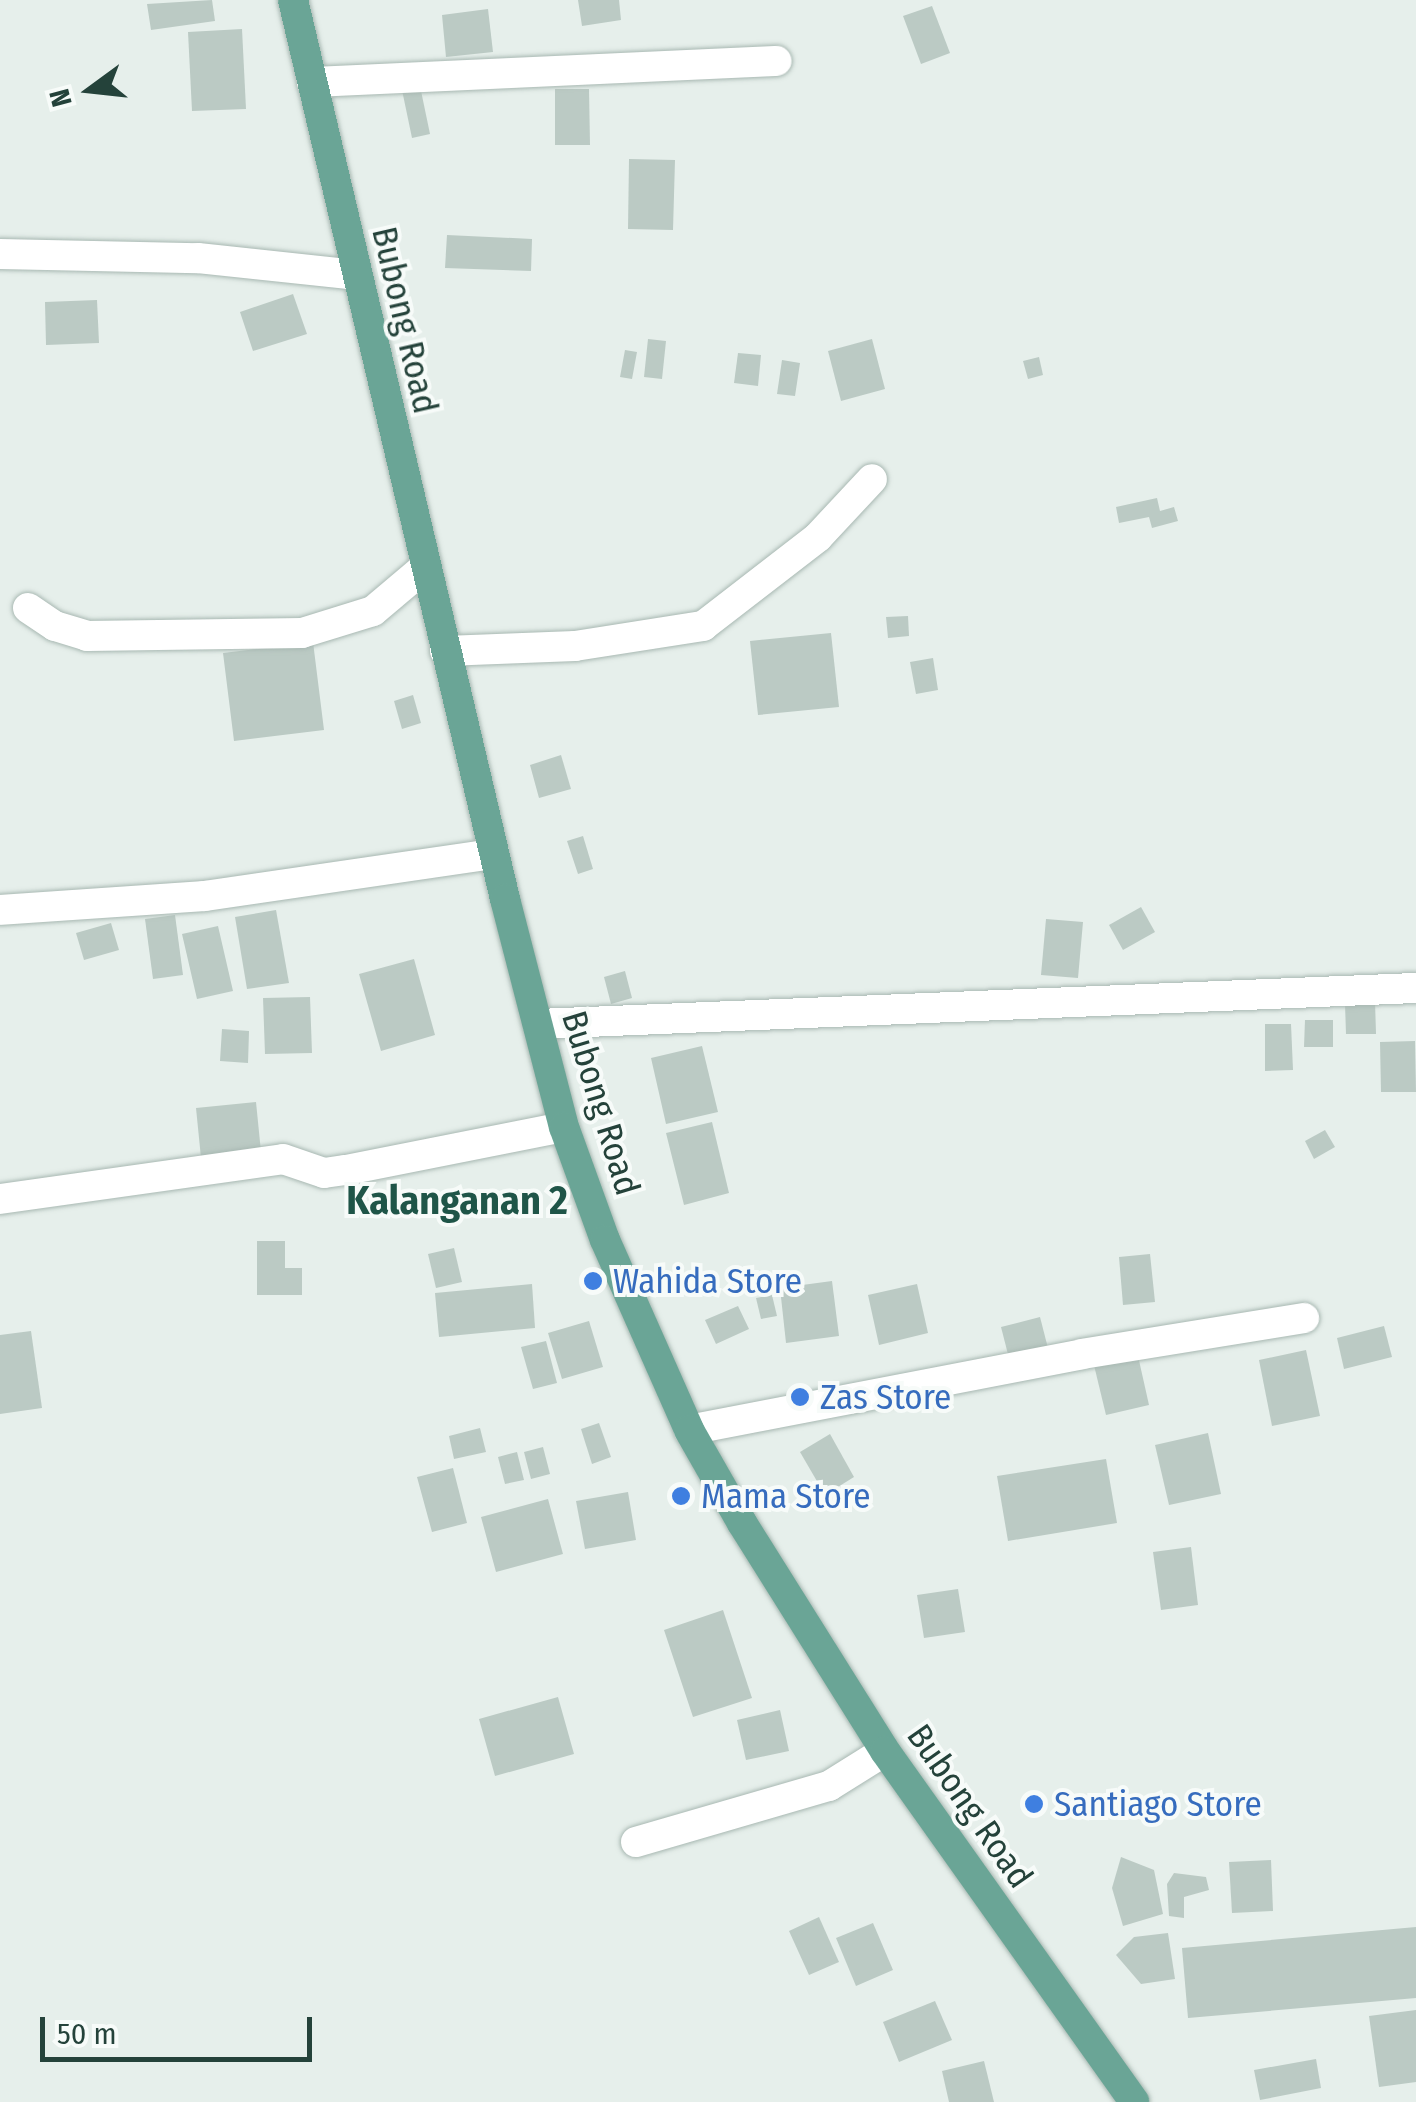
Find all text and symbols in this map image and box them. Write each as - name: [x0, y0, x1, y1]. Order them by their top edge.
- north arrow: [40, 40, 140, 140]
- text: N: [42, 86, 79, 110]
- street label: Bubong Road: [363, 223, 447, 417]
- street label: Bubong Road: [553, 1006, 649, 1200]
- district label: Kalanganan 2: [346, 1177, 568, 1225]
- place label: Wahida Store: [613, 1260, 802, 1302]
- marker: Wahida Store: [582, 1270, 604, 1292]
- place label: Zas Store: [820, 1376, 951, 1418]
- marker: Zas Store: [789, 1386, 811, 1408]
- place label: Mama Store: [701, 1475, 871, 1517]
- marker: Mama Store: [670, 1485, 692, 1507]
- street label: Bubong Road: [898, 1716, 1042, 1896]
- place label: Santiago Store: [1054, 1783, 1262, 1825]
- marker: Santiago Store: [1023, 1793, 1045, 1815]
- scale bar: [45, 1997, 318, 2059]
- text: 50 m: [57, 2016, 117, 2052]

